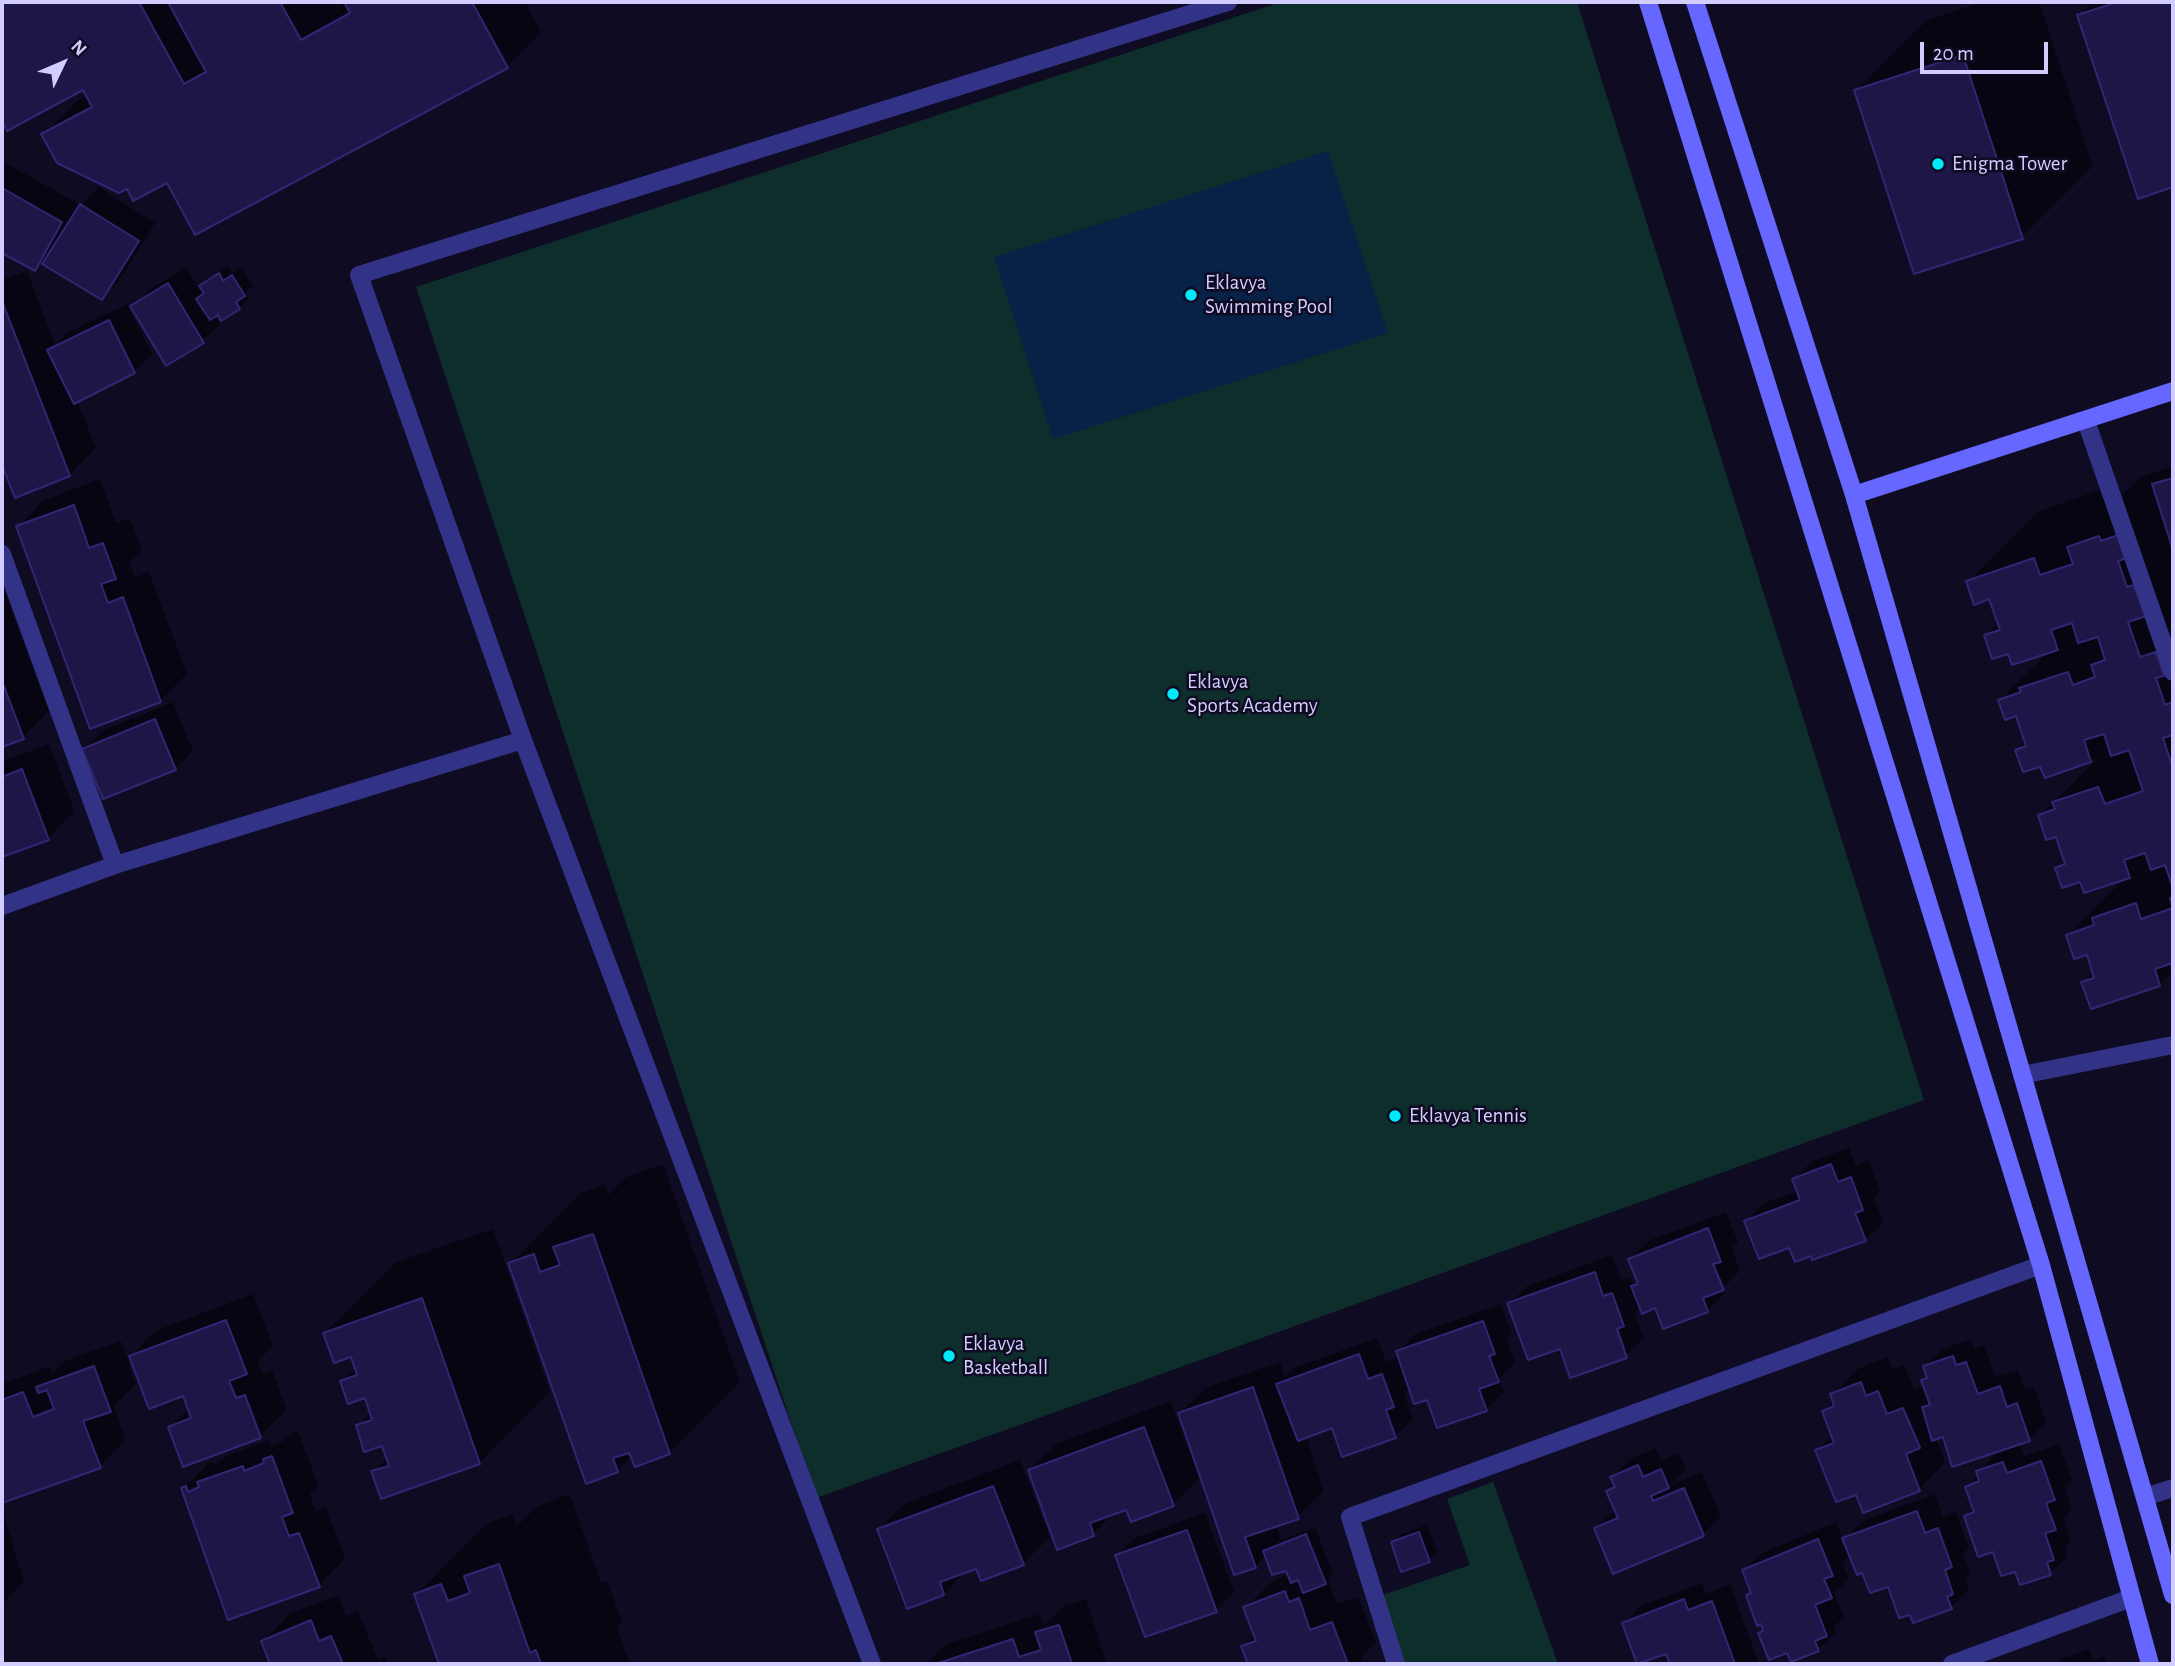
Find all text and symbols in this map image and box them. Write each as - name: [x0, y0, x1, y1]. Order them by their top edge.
- north arrow: [28, 28, 98, 98]
- scale bar: [1923, 28, 2051, 72]
- text: N: [67, 37, 90, 59]
- text: 20 m: [1933, 43, 1974, 64]
- place label: Enigma Tower: [1952, 151, 2067, 177]
- marker: Enigma Tower: [1930, 156, 1946, 172]
- place label: Eklavya Swimming Pool: [1205, 270, 1333, 320]
- marker: Eklavya Swimming Pool: [1183, 287, 1199, 303]
- place label: Eklavya Sports Academy: [1187, 669, 1318, 719]
- marker: Eklavya Sports Academy: [1165, 686, 1181, 702]
- place label: Eklavya Tennis: [1409, 1103, 1527, 1129]
- marker: Eklavya Tennis: [1387, 1108, 1403, 1124]
- place label: Eklavya Basketball: [963, 1331, 1048, 1381]
- marker: Eklavya Basketball: [941, 1348, 957, 1364]

